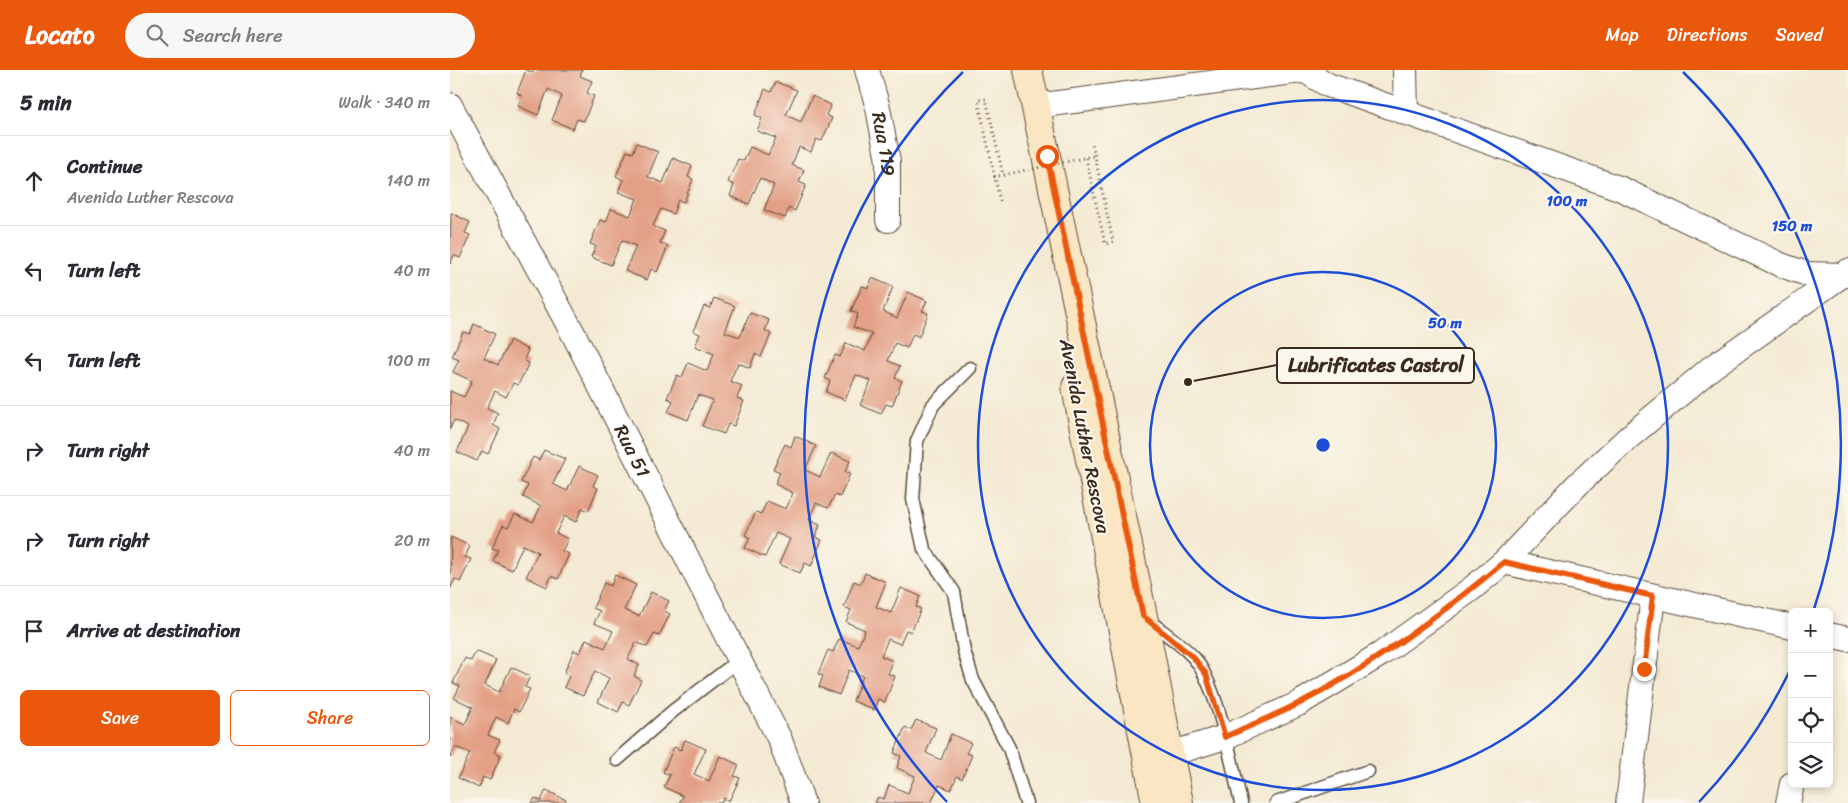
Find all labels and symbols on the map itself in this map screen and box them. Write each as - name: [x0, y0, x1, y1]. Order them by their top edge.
- street label: Rua 119: [863, 109, 905, 176]
- route start: [1036, 145, 1059, 168]
- text: 100 m: [1547, 188, 1588, 214]
- text: 150 m: [1772, 213, 1813, 239]
- text: 50 m: [1428, 310, 1463, 336]
- street label: Avenida Luther Rescova: [1050, 335, 1120, 537]
- callout: Lubrificates Castrol: [1277, 348, 1474, 383]
- text: Lubrificates Castrol: [1288, 348, 1465, 383]
- street label: Rua 51: [605, 418, 660, 483]
- centre of rings: [1314, 436, 1332, 454]
- route end: [1633, 658, 1656, 681]

